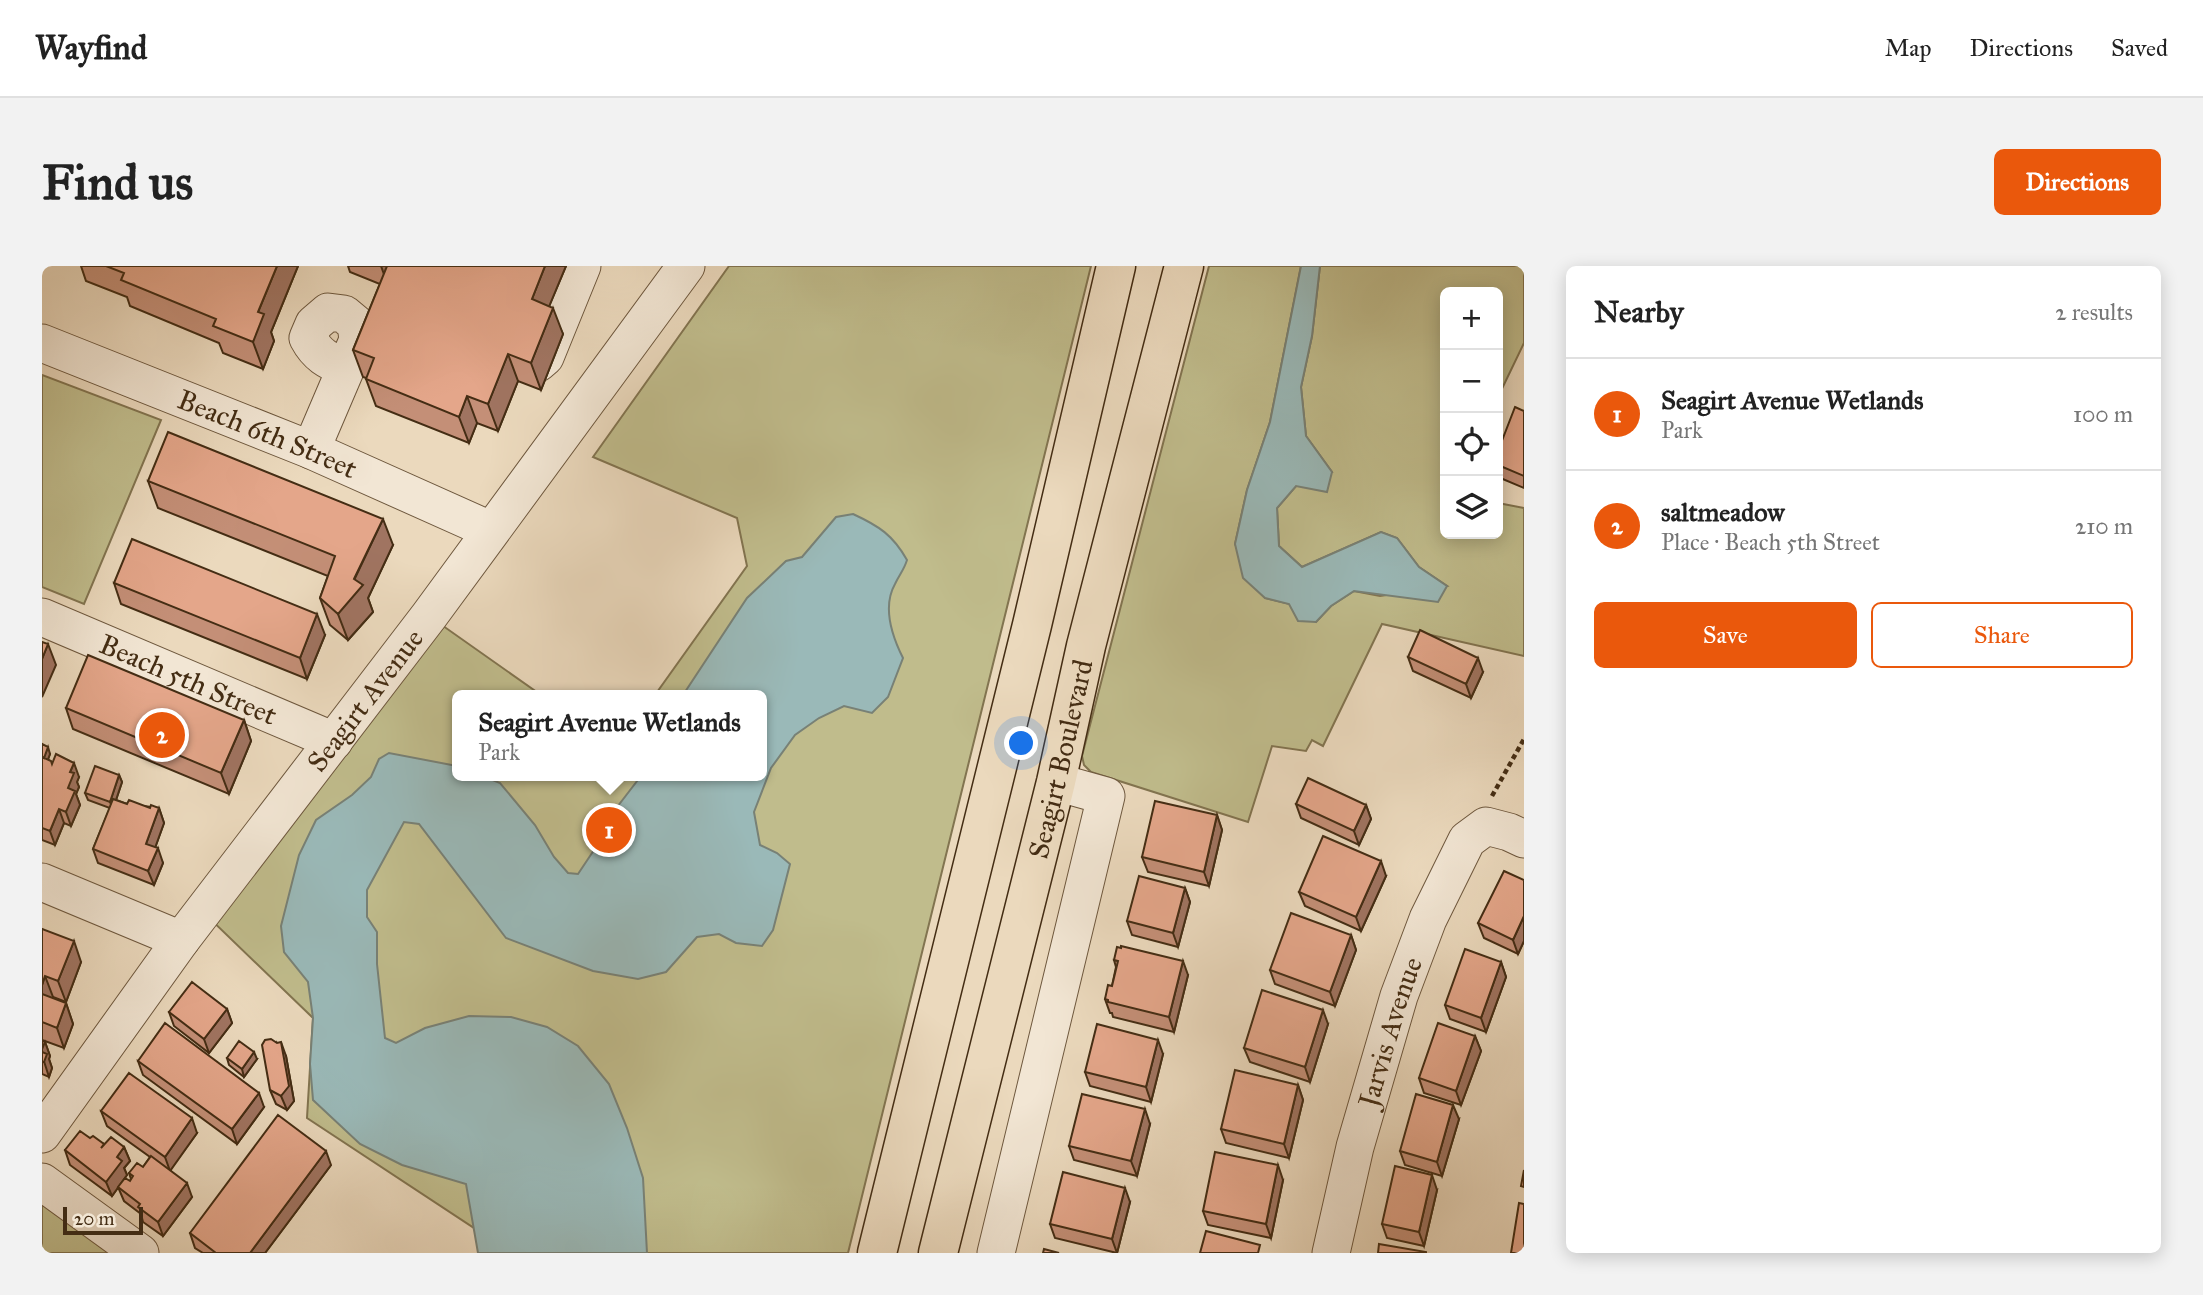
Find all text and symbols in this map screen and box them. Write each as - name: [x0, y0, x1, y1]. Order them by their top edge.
- text: Wayfind: [35, 28, 147, 68]
- text: Map: [1885, 33, 1932, 63]
- text: Directions: [1970, 33, 2073, 63]
- text: Saved: [2111, 33, 2168, 63]
- button: Directions: [1994, 149, 2161, 215]
- text: Find us: [42, 153, 193, 212]
- map controls: [1440, 287, 1503, 539]
- button: +: [1440, 287, 1503, 350]
- text: Nearby: [1594, 294, 1684, 330]
- text: 2 results: [2055, 298, 2133, 326]
- button: −: [1440, 350, 1503, 413]
- street label: Beach 6th Street: [172, 382, 363, 486]
- text: Seagirt Avenue Wetlands: [1661, 384, 1924, 416]
- text: 1: [1612, 400, 1622, 428]
- text: 100 m: [2073, 400, 2133, 428]
- button: locate: [1440, 413, 1503, 476]
- text: Park: [1661, 416, 1703, 444]
- button: layers: [1440, 476, 1503, 539]
- text: saltmeadow: [1661, 496, 1784, 528]
- text: 2: [1611, 512, 1623, 540]
- text: 210 m: [2075, 512, 2133, 540]
- text: Place · Beach 5th Street: [1661, 528, 1880, 556]
- button: Save: [1594, 602, 1857, 668]
- button: Share: [1871, 602, 2133, 668]
- street label: Seagirt Avenue: [299, 622, 431, 779]
- street label: Beach 5th Street: [94, 626, 282, 733]
- street label: Seagirt Boulevard: [1021, 656, 1101, 862]
- popup: [452, 690, 767, 781]
- text: Seagirt Avenue Wetlands: [478, 706, 741, 738]
- pin: 2: [139, 709, 185, 761]
- your location: [1004, 726, 1038, 760]
- text: Park: [478, 738, 520, 766]
- pin: 1: [586, 804, 632, 856]
- street label: Jarvis Avenue: [1350, 952, 1430, 1114]
- scale bar: [63, 1204, 144, 1236]
- text: 20 m: [74, 1207, 115, 1230]

